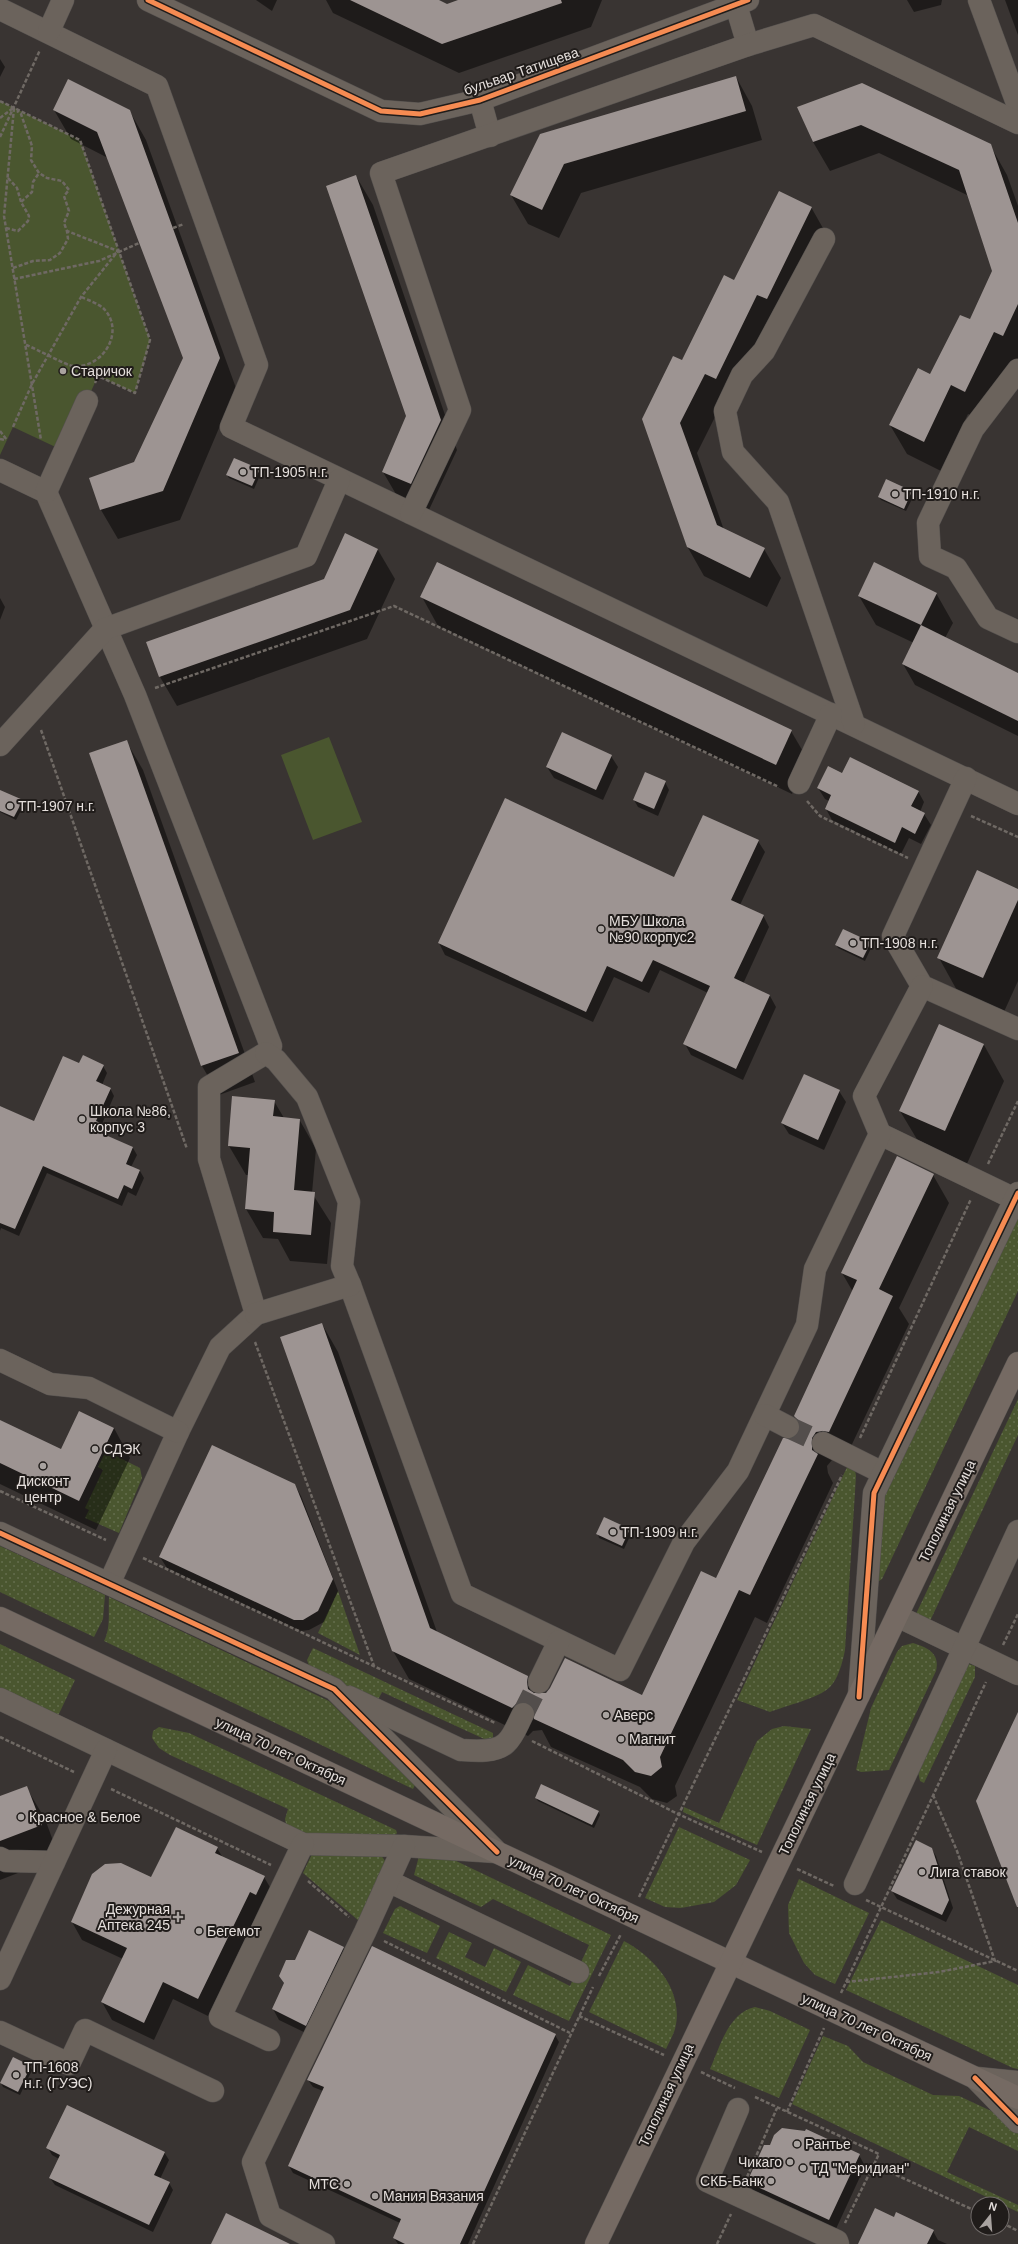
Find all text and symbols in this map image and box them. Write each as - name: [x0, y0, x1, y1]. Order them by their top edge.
- street label: бульвар Татищева: [461, 44, 581, 98]
- place label: Старичок: [71, 363, 133, 379]
- marker: Старичок: [58, 366, 68, 376]
- place label: ТП-1905 н.г.: [251, 464, 328, 480]
- marker: ТП-1905 н.г.: [238, 467, 248, 477]
- place label: ТП-1910 н.г.: [903, 486, 980, 502]
- marker: ТП-1910 н.г.: [890, 489, 900, 499]
- place label: ТП-1907 н.г.: [18, 798, 95, 814]
- marker: ТП-1907 н.г.: [5, 801, 15, 811]
- place label: МБУ Школа №90 корпус2: [609, 913, 695, 945]
- marker: МБУ Школа №90 корпус2: [596, 924, 606, 934]
- place label: ТП-1908 н.г.: [861, 935, 938, 951]
- marker: ТП-1908 н.г.: [848, 938, 858, 948]
- place label: Школа №86, корпус 3: [90, 1103, 171, 1135]
- marker: Школа №86, корпус 3: [77, 1114, 87, 1124]
- place label: СДЭК: [103, 1441, 141, 1457]
- marker: СДЭК: [90, 1444, 100, 1454]
- street label: Тополиная улица: [915, 1457, 979, 1565]
- marker: Дисконт центр: [38, 1461, 48, 1471]
- place label: Дисконт центр: [17, 1473, 70, 1505]
- place label: ТП-1909 н.г.: [621, 1524, 698, 1540]
- marker: ТП-1909 н.г.: [608, 1527, 618, 1537]
- place label: Аверс: [614, 1707, 653, 1723]
- marker: Аверс: [601, 1710, 611, 1720]
- street label: улица 70 лет Октября: [213, 1714, 349, 1788]
- place label: Магнит: [629, 1731, 676, 1747]
- marker: Магнит: [616, 1734, 626, 1744]
- street label: Тополиная улица: [775, 1750, 839, 1858]
- place label: Красное & Белое: [29, 1809, 141, 1825]
- marker: Красное & Белое: [16, 1812, 26, 1822]
- street label: улица 70 лет Октября: [506, 1852, 642, 1926]
- place label: Лига ставок: [930, 1864, 1007, 1880]
- marker: Лига ставок: [917, 1867, 927, 1877]
- place label: Дежурная Аптека 245: [98, 1901, 170, 1933]
- marker: Дежурная Аптека 245: [173, 1912, 183, 1922]
- place label: Бегемот: [207, 1923, 261, 1939]
- marker: Бегемот: [194, 1926, 204, 1936]
- street label: улица 70 лет Октября: [799, 1990, 935, 2064]
- street label: Тополиная улица: [635, 2041, 697, 2149]
- place label: ТП-1608 н.г. (ГУЭС): [24, 2059, 92, 2091]
- marker: ТП-1608 н.г. (ГУЭС): [11, 2070, 21, 2080]
- place label: Рантье: [805, 2136, 851, 2152]
- marker: Рантье: [792, 2139, 802, 2149]
- place label: Чикаго: [738, 2154, 782, 2170]
- marker: Чикаго: [785, 2157, 795, 2167]
- place label: ТД "Меридиан": [811, 2160, 909, 2176]
- marker: ТД "Меридиан": [798, 2163, 808, 2173]
- place label: СКБ-Банк: [700, 2173, 764, 2189]
- place label: МТС: [309, 2176, 339, 2192]
- marker: СКБ-Банк: [766, 2176, 776, 2186]
- marker: МТС: [342, 2179, 352, 2189]
- place label: Мания Вязания: [383, 2188, 484, 2204]
- marker: Мания Вязания: [370, 2191, 380, 2201]
- north arrow: [970, 2196, 1010, 2236]
- text: N: [987, 2200, 999, 2213]

